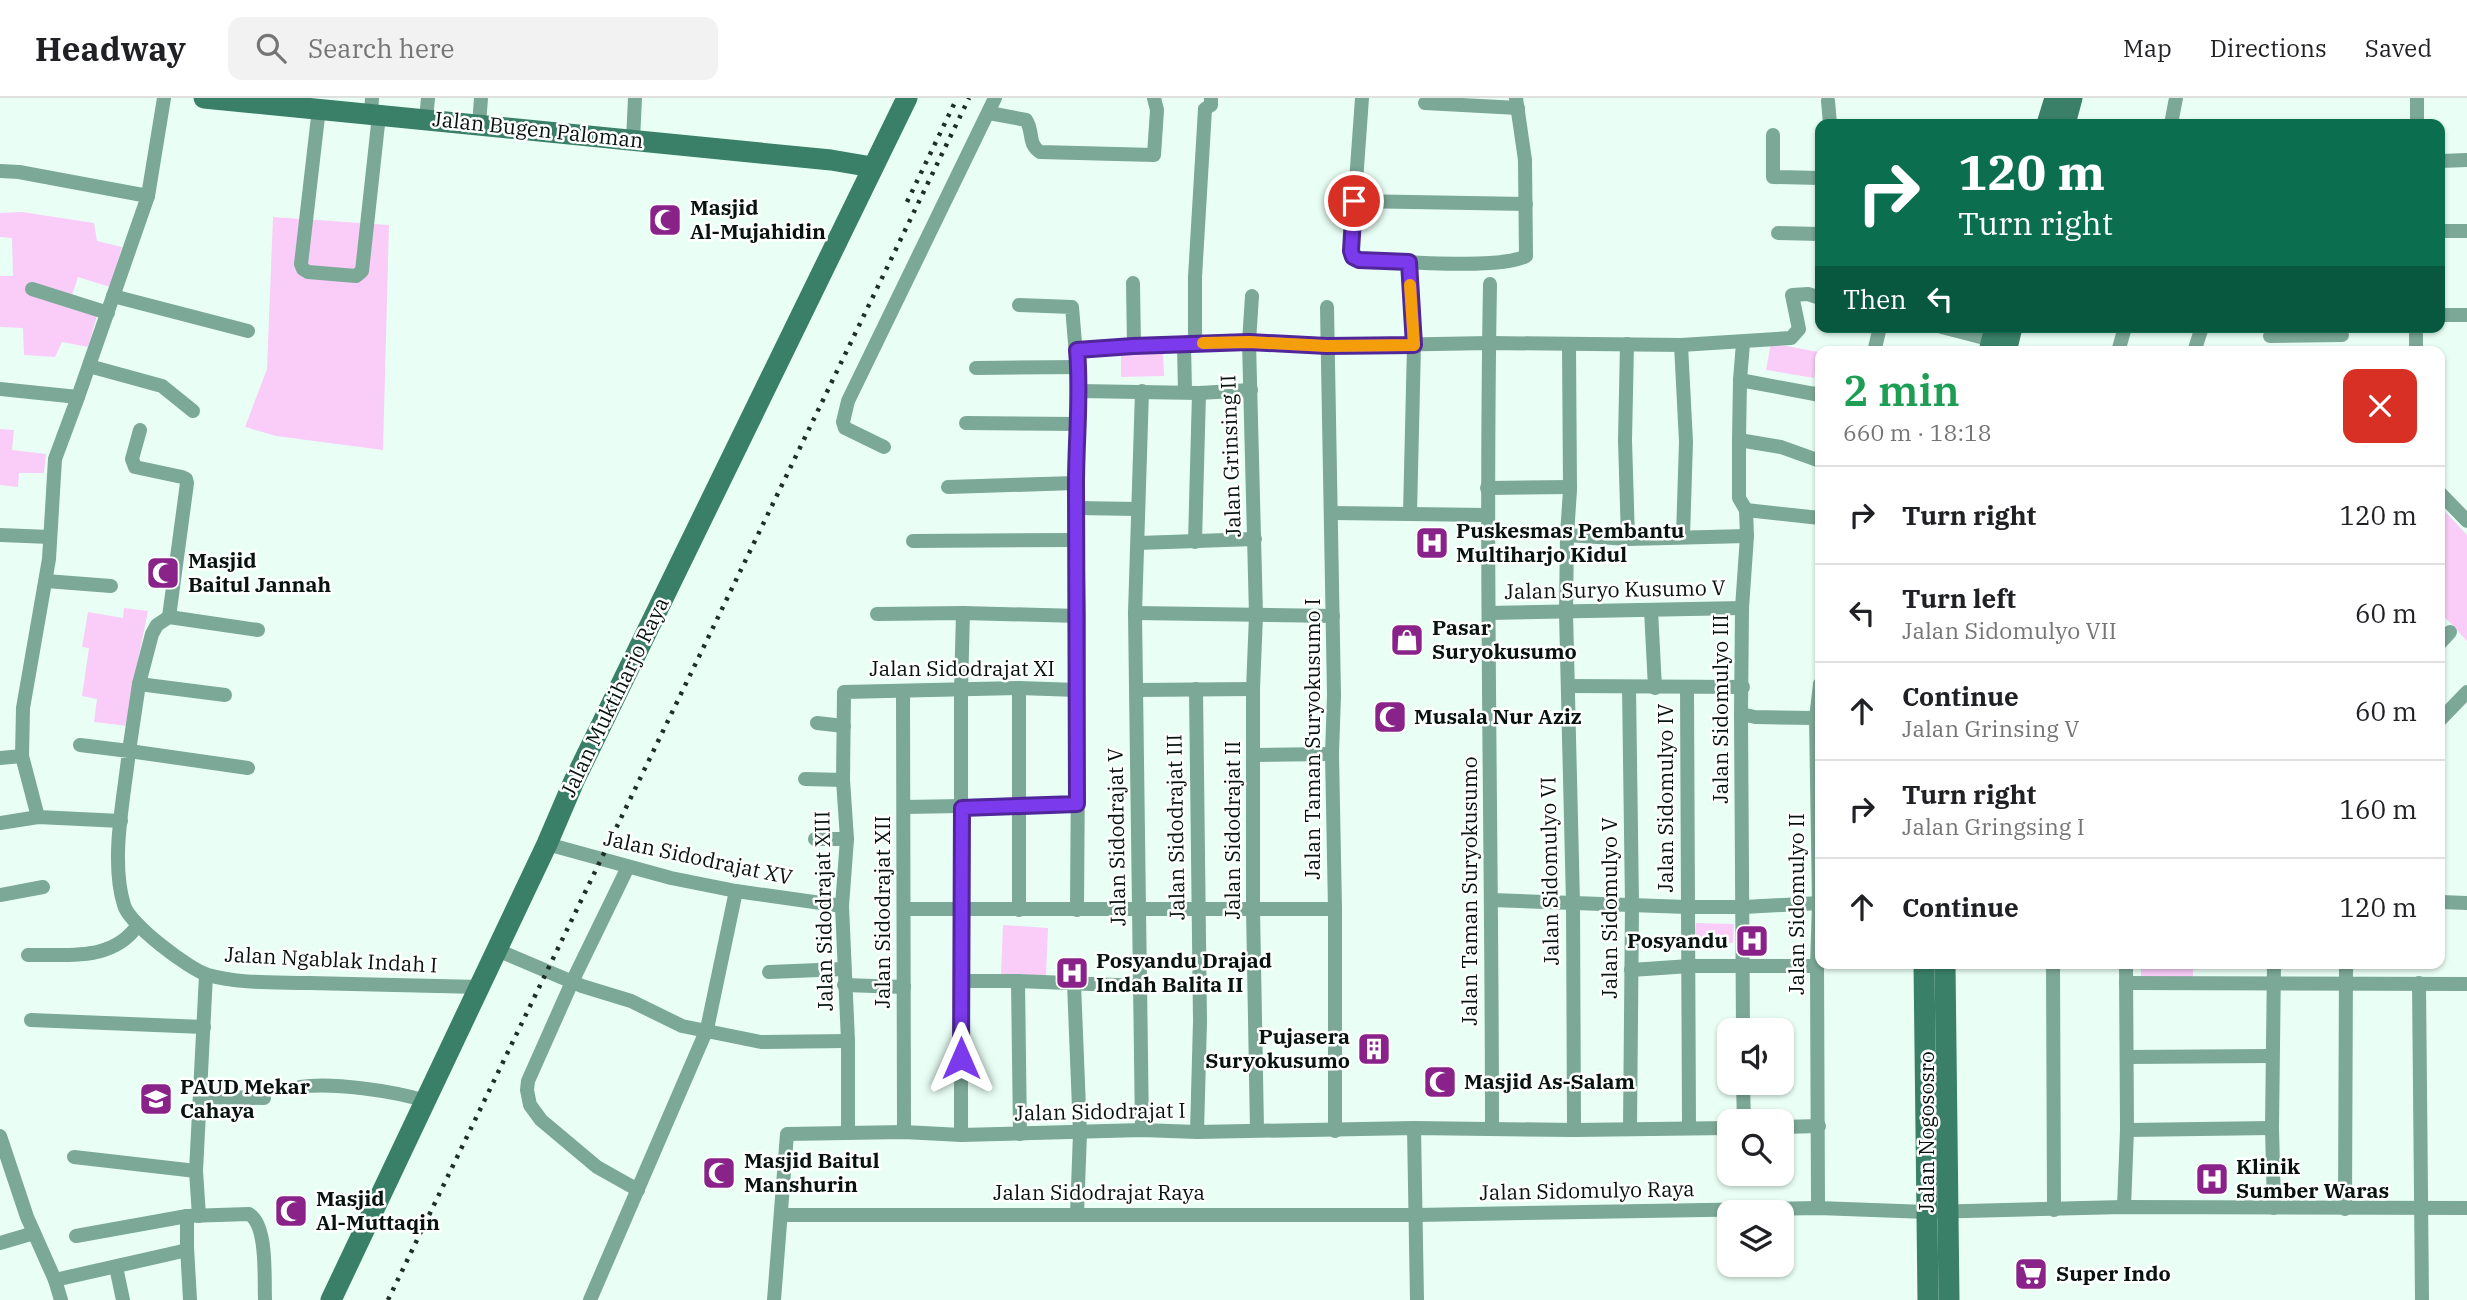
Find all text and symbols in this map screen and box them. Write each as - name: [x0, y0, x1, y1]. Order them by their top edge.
- search box: [228, 17, 718, 80]
- text: Headway: [35, 27, 186, 70]
- icon: search: [252, 29, 290, 67]
- text: Search here: [308, 31, 454, 65]
- text: Map: [2123, 32, 2172, 64]
- text: Directions: [2210, 32, 2327, 64]
- text: Saved: [2365, 32, 2432, 64]
- street label: Jalan Bugen Paloman: [431, 104, 645, 154]
- text: 120 m: [1958, 140, 2105, 203]
- icon: right: [1843, 147, 1934, 238]
- pin: [1324, 171, 1384, 231]
- icon: arrive: [1335, 182, 1373, 220]
- place label: Masjid Al-Mujahidin: [690, 193, 826, 245]
- mosque icon: Masjid Al-Mujahidin: [646, 201, 684, 239]
- text: Turn right: [1958, 202, 2113, 244]
- icon: left: [1921, 280, 1959, 318]
- text: Then: [1843, 282, 1907, 316]
- text: 2 min: [1843, 363, 1960, 418]
- button: close: [2343, 369, 2417, 443]
- street label: Jalan Grinsing II: [1213, 374, 1247, 538]
- text: 660 m · 18:18: [1843, 417, 1992, 447]
- icon: right: [1843, 496, 1881, 534]
- text: Turn right: [1902, 498, 2036, 532]
- text: 120 m: [2339, 498, 2417, 532]
- place label: Puskesmas Pembantu Multiharjo Kidul: [1456, 516, 1685, 568]
- hospital icon: Puskesmas Pembantu Multiharjo Kidul: [1413, 524, 1451, 562]
- place label: Masjid Baitul Jannah: [188, 546, 331, 598]
- mosque icon: Masjid Baitul Jannah: [144, 554, 182, 592]
- street label: Jalan Suryo Kusumo V: [1504, 573, 1726, 605]
- text: Turn left: [1902, 581, 2016, 615]
- street label: Jalan Muktiharjo Raya: [553, 592, 675, 801]
- icon: left: [1843, 594, 1881, 632]
- text: 60 m: [2355, 596, 2417, 630]
- street label: Jalan Taman Suryokusumo I: [1298, 598, 1326, 880]
- place label: Pasar Suryokusumo: [1432, 613, 1577, 665]
- street label: Jalan Sidomulyo III: [1706, 614, 1734, 804]
- text: Jalan Sidomulyo VII: [1902, 615, 2117, 645]
- shop icon: Pasar Suryokusumo: [1388, 621, 1426, 659]
- street label: Jalan Sidodrajat XI: [869, 654, 1055, 682]
- text: Continue: [1902, 679, 2019, 713]
- icon: ahead: [1843, 692, 1881, 730]
- text: 60 m: [2355, 694, 2417, 728]
- mosque icon: Musala Nur Aziz: [1371, 698, 1409, 736]
- place label: Musala Nur Aziz: [1414, 702, 1582, 730]
- street label: Jalan Sidomulyo IV: [1651, 704, 1679, 892]
- text: Jalan Grinsing V: [1902, 713, 2079, 743]
- street label: Jalan Sidodrajat III: [1159, 734, 1191, 920]
- street label: Jalan Sidodrajat II: [1218, 741, 1246, 919]
- street label: Jalan Sidodrajat V: [1100, 748, 1132, 926]
- street label: Jalan Taman Suryokusumo: [1455, 756, 1483, 1026]
- street label: Jalan Sidomulyo VI: [1533, 776, 1565, 966]
- text: Turn right: [1902, 777, 2036, 811]
- icon: right: [1843, 790, 1881, 828]
- text: 160 m: [2339, 792, 2417, 826]
- street label: Jalan Sidodrajat XIII: [807, 811, 839, 1011]
- text: Jalan Gringsing I: [1902, 811, 2085, 841]
- street label: Jalan Sidomulyo II: [1782, 813, 1810, 995]
- street label: Jalan Sidodrajat XII: [868, 816, 896, 1008]
- street label: Jalan Sidomulyo V: [1595, 817, 1623, 999]
- street label: Jalan Sidodrajat XV: [601, 823, 795, 891]
- icon: ahead: [1843, 888, 1881, 926]
- text: Continue: [1902, 890, 2019, 924]
- text: 120 m: [2339, 890, 2417, 924]
- hospital icon: Posyandu: [1733, 922, 1771, 960]
- place label: Posyandu: [1627, 926, 1728, 954]
- street label: Jalan Ngablak Indah I: [224, 939, 438, 979]
- place label: Posyandu Drajad Indah Balita II: [1096, 946, 1272, 998]
- hospital icon: Posyandu Drajad Indah Balita II: [1053, 954, 1091, 992]
- map controls: [1717, 1018, 1794, 1277]
- button: sound: [1717, 1018, 1794, 1095]
- position arrow: [924, 1021, 998, 1095]
- place label: Pujasera Suryokusumo: [1205, 1022, 1350, 1074]
- building icon: Pujasera Suryokusumo: [1355, 1030, 1393, 1068]
- street label: Jalan Nogososro: [1912, 1051, 1940, 1213]
- mosque icon: Masjid As-Salam: [1421, 1063, 1459, 1101]
- place label: Masjid As-Salam: [1464, 1067, 1635, 1095]
- place label: PAUD Mekar Cahaya: [180, 1072, 311, 1124]
- school or university icon: PAUD Mekar Cahaya: [137, 1080, 175, 1118]
- street label: Jalan Sidodrajat I: [1014, 1096, 1186, 1126]
- button: search: [1717, 1109, 1794, 1186]
- place label: Masjid Baitul Manshurin: [744, 1146, 880, 1198]
- place label: Klinik Sumber Waras: [2236, 1152, 2389, 1204]
- mosque icon: Masjid Baitul Manshurin: [700, 1154, 738, 1192]
- hospital icon: Klinik Sumber Waras: [2193, 1160, 2231, 1198]
- street label: Jalan Sidomulyo Raya: [1479, 1174, 1695, 1206]
- street label: Jalan Sidodrajat Raya: [993, 1178, 1205, 1206]
- place label: Masjid Al-Muttaqin: [316, 1184, 440, 1236]
- mosque icon: Masjid Al-Muttaqin: [272, 1192, 310, 1230]
- button: layers: [1717, 1200, 1794, 1277]
- supermarket icon: Super Indo: [2012, 1255, 2050, 1293]
- place label: Super Indo: [2056, 1259, 2171, 1287]

